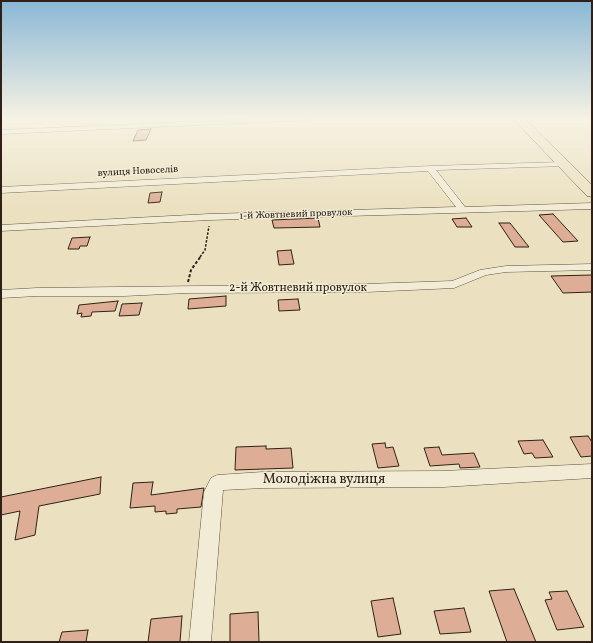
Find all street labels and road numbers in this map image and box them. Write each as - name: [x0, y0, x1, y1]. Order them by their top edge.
- street label: вулиця Новоселів: [97, 164, 179, 180]
- street label: 1-й Жовтневий провулок: [239, 207, 353, 223]
- street label: 2-й Жовтневий провулок: [229, 282, 367, 296]
- street label: Молодіжна вулиця: [263, 472, 385, 488]

